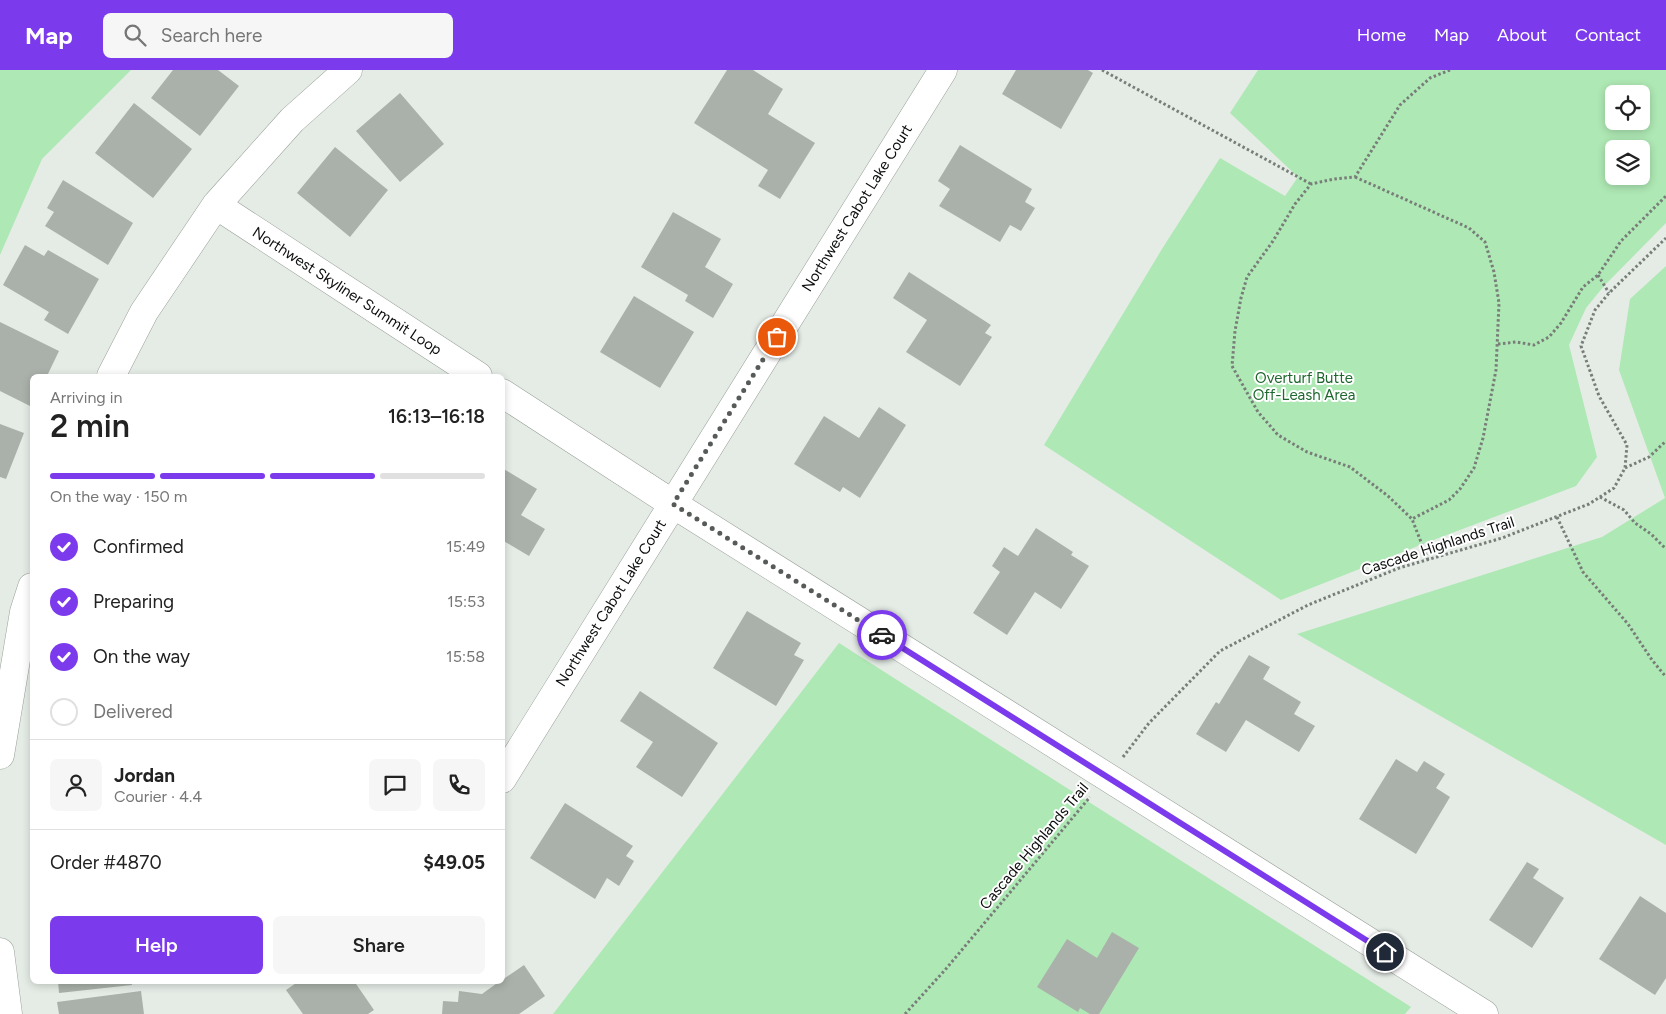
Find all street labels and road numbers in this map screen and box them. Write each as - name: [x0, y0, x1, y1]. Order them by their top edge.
- street label: Northwest Cabot Lake Court: [798, 121, 916, 295]
- street label: Northwest Skyliner Summit Loop: [249, 223, 445, 359]
- street label: Cascade Highlands Trail: [1359, 513, 1517, 579]
- street label: Northwest Cabot Lake Court: [552, 516, 670, 690]
- street label: Cascade Highlands Trail: [976, 779, 1092, 913]

